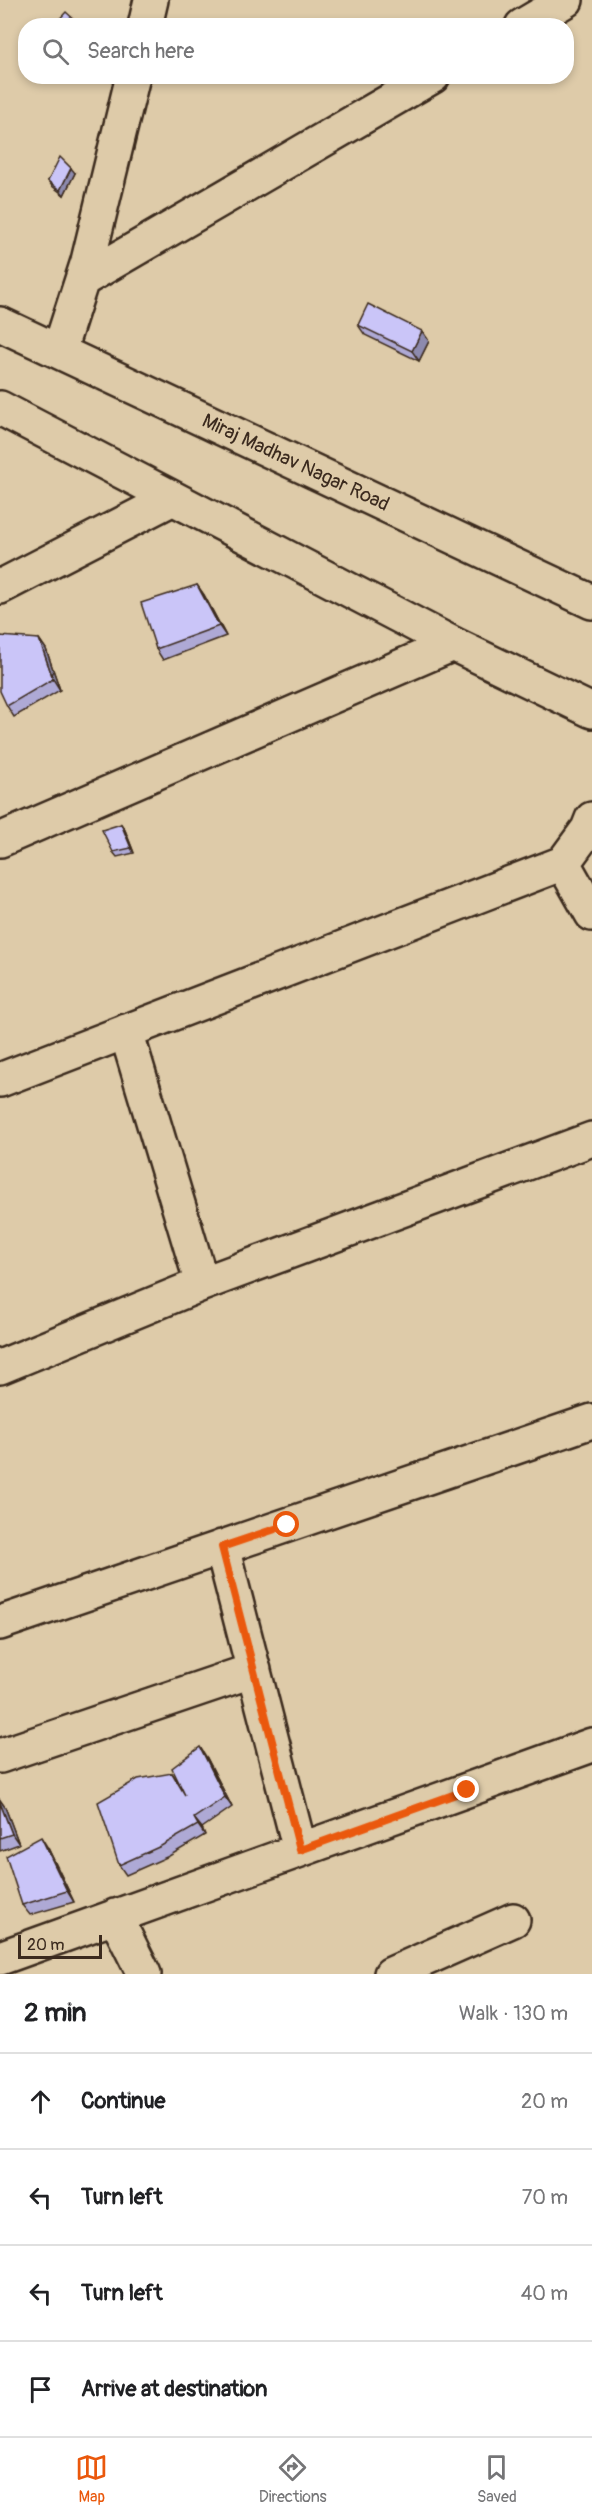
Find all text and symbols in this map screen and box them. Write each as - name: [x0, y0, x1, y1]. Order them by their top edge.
- search box: [18, 18, 574, 84]
- icon: search: [39, 35, 72, 68]
- text: Search here: [87, 37, 194, 65]
- street label: Miraj Madhav Nagar Road: [198, 408, 393, 517]
- route start: [273, 1511, 299, 1537]
- route end: [453, 1776, 479, 1802]
- scale bar: [18, 1932, 102, 1960]
- text: 20 m: [27, 1935, 65, 1955]
- text: 2 min: [24, 1997, 86, 2029]
- text: Walk · 130 m: [459, 2001, 568, 2026]
- icon: ahead: [24, 2085, 57, 2118]
- text: Continue: [81, 2087, 165, 2115]
- text: 20 m: [521, 2089, 568, 2114]
- icon: left: [24, 2181, 57, 2214]
- text: Turn left: [81, 2183, 163, 2211]
- text: 70 m: [522, 2185, 568, 2210]
- icon: left: [24, 2277, 57, 2310]
- text: Turn left: [81, 2279, 163, 2307]
- text: 40 m: [521, 2281, 568, 2306]
- icon: arrive: [24, 2373, 57, 2406]
- text: Arrive at destination: [81, 2375, 267, 2403]
- tab: Map: [75, 2451, 108, 2507]
- tab: Directions: [259, 2451, 327, 2507]
- tab: Saved: [477, 2451, 517, 2507]

